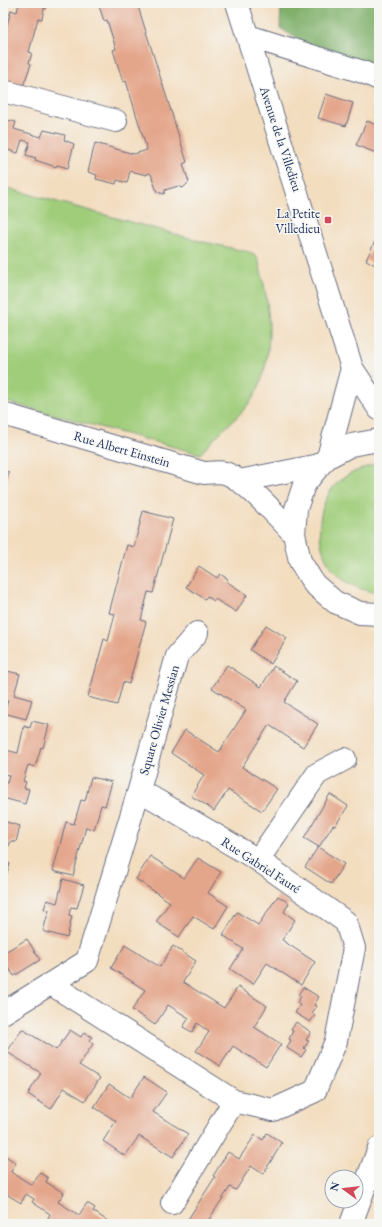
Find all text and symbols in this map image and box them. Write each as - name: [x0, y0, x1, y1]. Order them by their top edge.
- street label: Avenue de la Villedieu: [256, 83, 306, 194]
- place label: La Petite Villedieu: [275, 205, 320, 237]
- marker: La Petite Villedieu: [323, 215, 333, 225]
- street label: Rue Albert Einstein: [72, 427, 172, 471]
- street label: Square Olivier Messian: [135, 663, 183, 777]
- street label: Rue Gabriel Fauré: [218, 833, 304, 897]
- north arrow: [324, 1169, 364, 1209]
- text: N: [326, 1180, 342, 1193]

